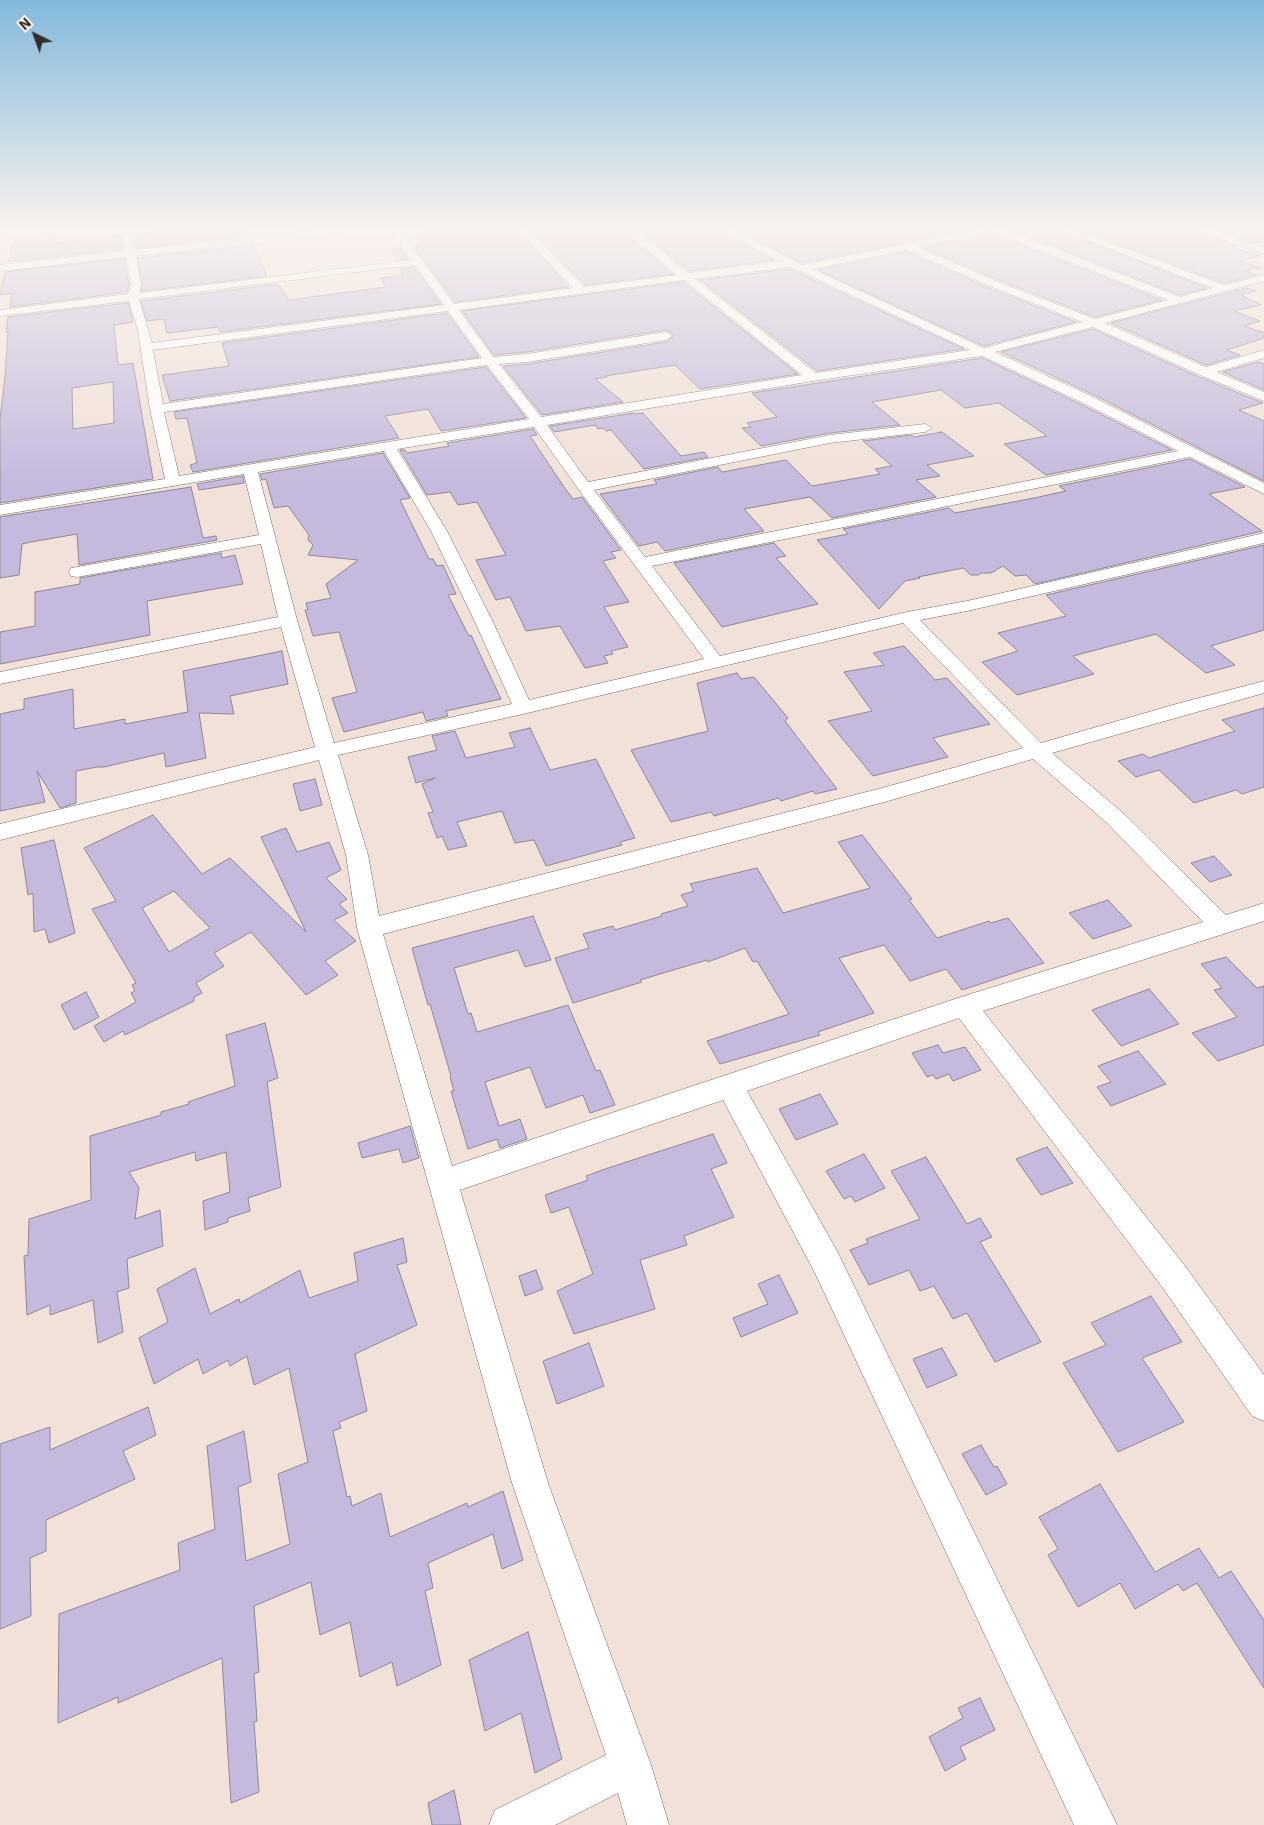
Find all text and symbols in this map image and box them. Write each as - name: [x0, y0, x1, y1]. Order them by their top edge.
- north arrow: [10, 10, 60, 60]
- text: N: [15, 14, 35, 34]

